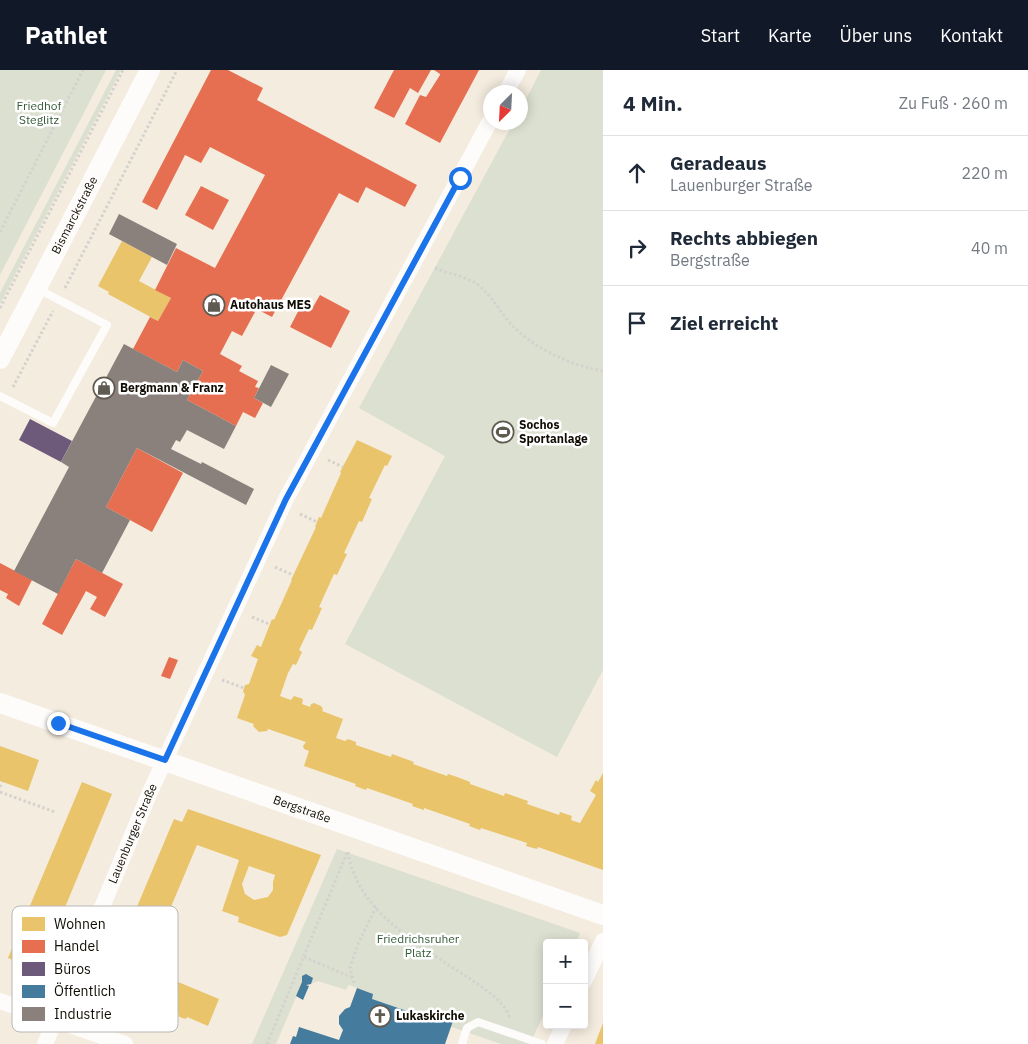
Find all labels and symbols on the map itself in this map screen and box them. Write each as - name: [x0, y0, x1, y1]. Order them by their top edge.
- north arrow: [483, 85, 528, 130]
- park label: Friedhof Steglitz: [17, 98, 61, 127]
- route start: [449, 167, 472, 190]
- street label: Bismarckstraße: [48, 173, 101, 256]
- shop icon: Autohaus MES: [202, 293, 226, 317]
- place label: Autohaus MES: [230, 297, 311, 312]
- shop icon: Bergmann & Franz: [92, 376, 116, 400]
- place label: Bergmann & Franz: [120, 380, 224, 395]
- place label: Sochos Sportanlage: [519, 417, 588, 446]
- sports icon: Sochos Sportanlage: [491, 420, 515, 444]
- route end: [47, 712, 70, 735]
- street label: Lauenburger Straße: [105, 781, 160, 886]
- street label: Bergstraße: [271, 792, 333, 826]
- legend: [12, 906, 178, 1032]
- text: Wohnen: [54, 915, 106, 933]
- park label: Friedrichsruher Platz: [377, 931, 460, 960]
- text: Handel: [54, 937, 99, 955]
- text: Büros: [54, 960, 91, 978]
- text: Öffentlich: [54, 982, 116, 1000]
- church icon: Lukaskirche: [368, 1004, 392, 1028]
- text: Industrie: [54, 1005, 112, 1023]
- place label: Lukaskirche: [396, 1008, 465, 1023]

